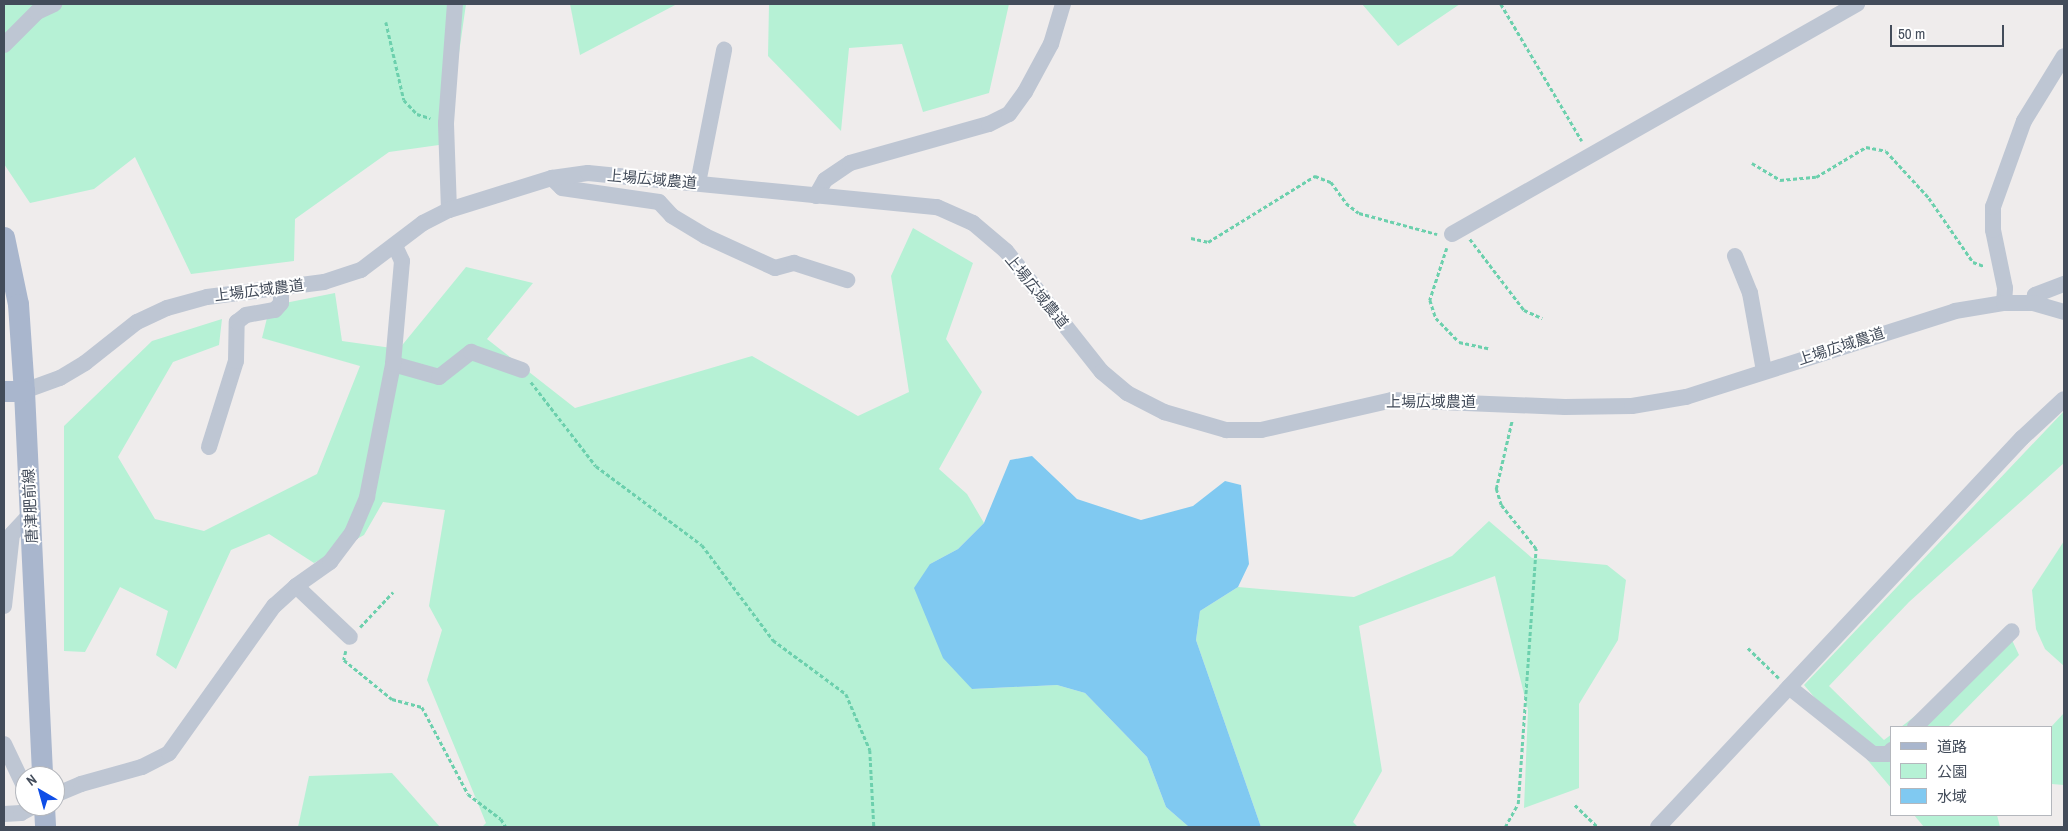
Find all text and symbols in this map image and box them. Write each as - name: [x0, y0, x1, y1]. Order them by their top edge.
- scale bar: [1893, 15, 2007, 47]
- text: 50 m: [1898, 23, 1925, 44]
- street label: 上場広域農道: [606, 166, 698, 192]
- street label: 上場広域農道: [1002, 250, 1072, 332]
- street label: 上場広域農道: [213, 276, 305, 304]
- street label: 上場広域農道: [1795, 324, 1887, 368]
- street label: 上場広域農道: [1386, 393, 1476, 411]
- street label: 唐津肥前線: [19, 468, 41, 544]
- legend: [1890, 726, 2053, 816]
- text: 道路: [1937, 736, 1967, 757]
- text: 公園: [1937, 761, 1967, 782]
- north arrow: [15, 766, 65, 816]
- text: N: [23, 770, 40, 790]
- text: 水域: [1937, 786, 1967, 807]

